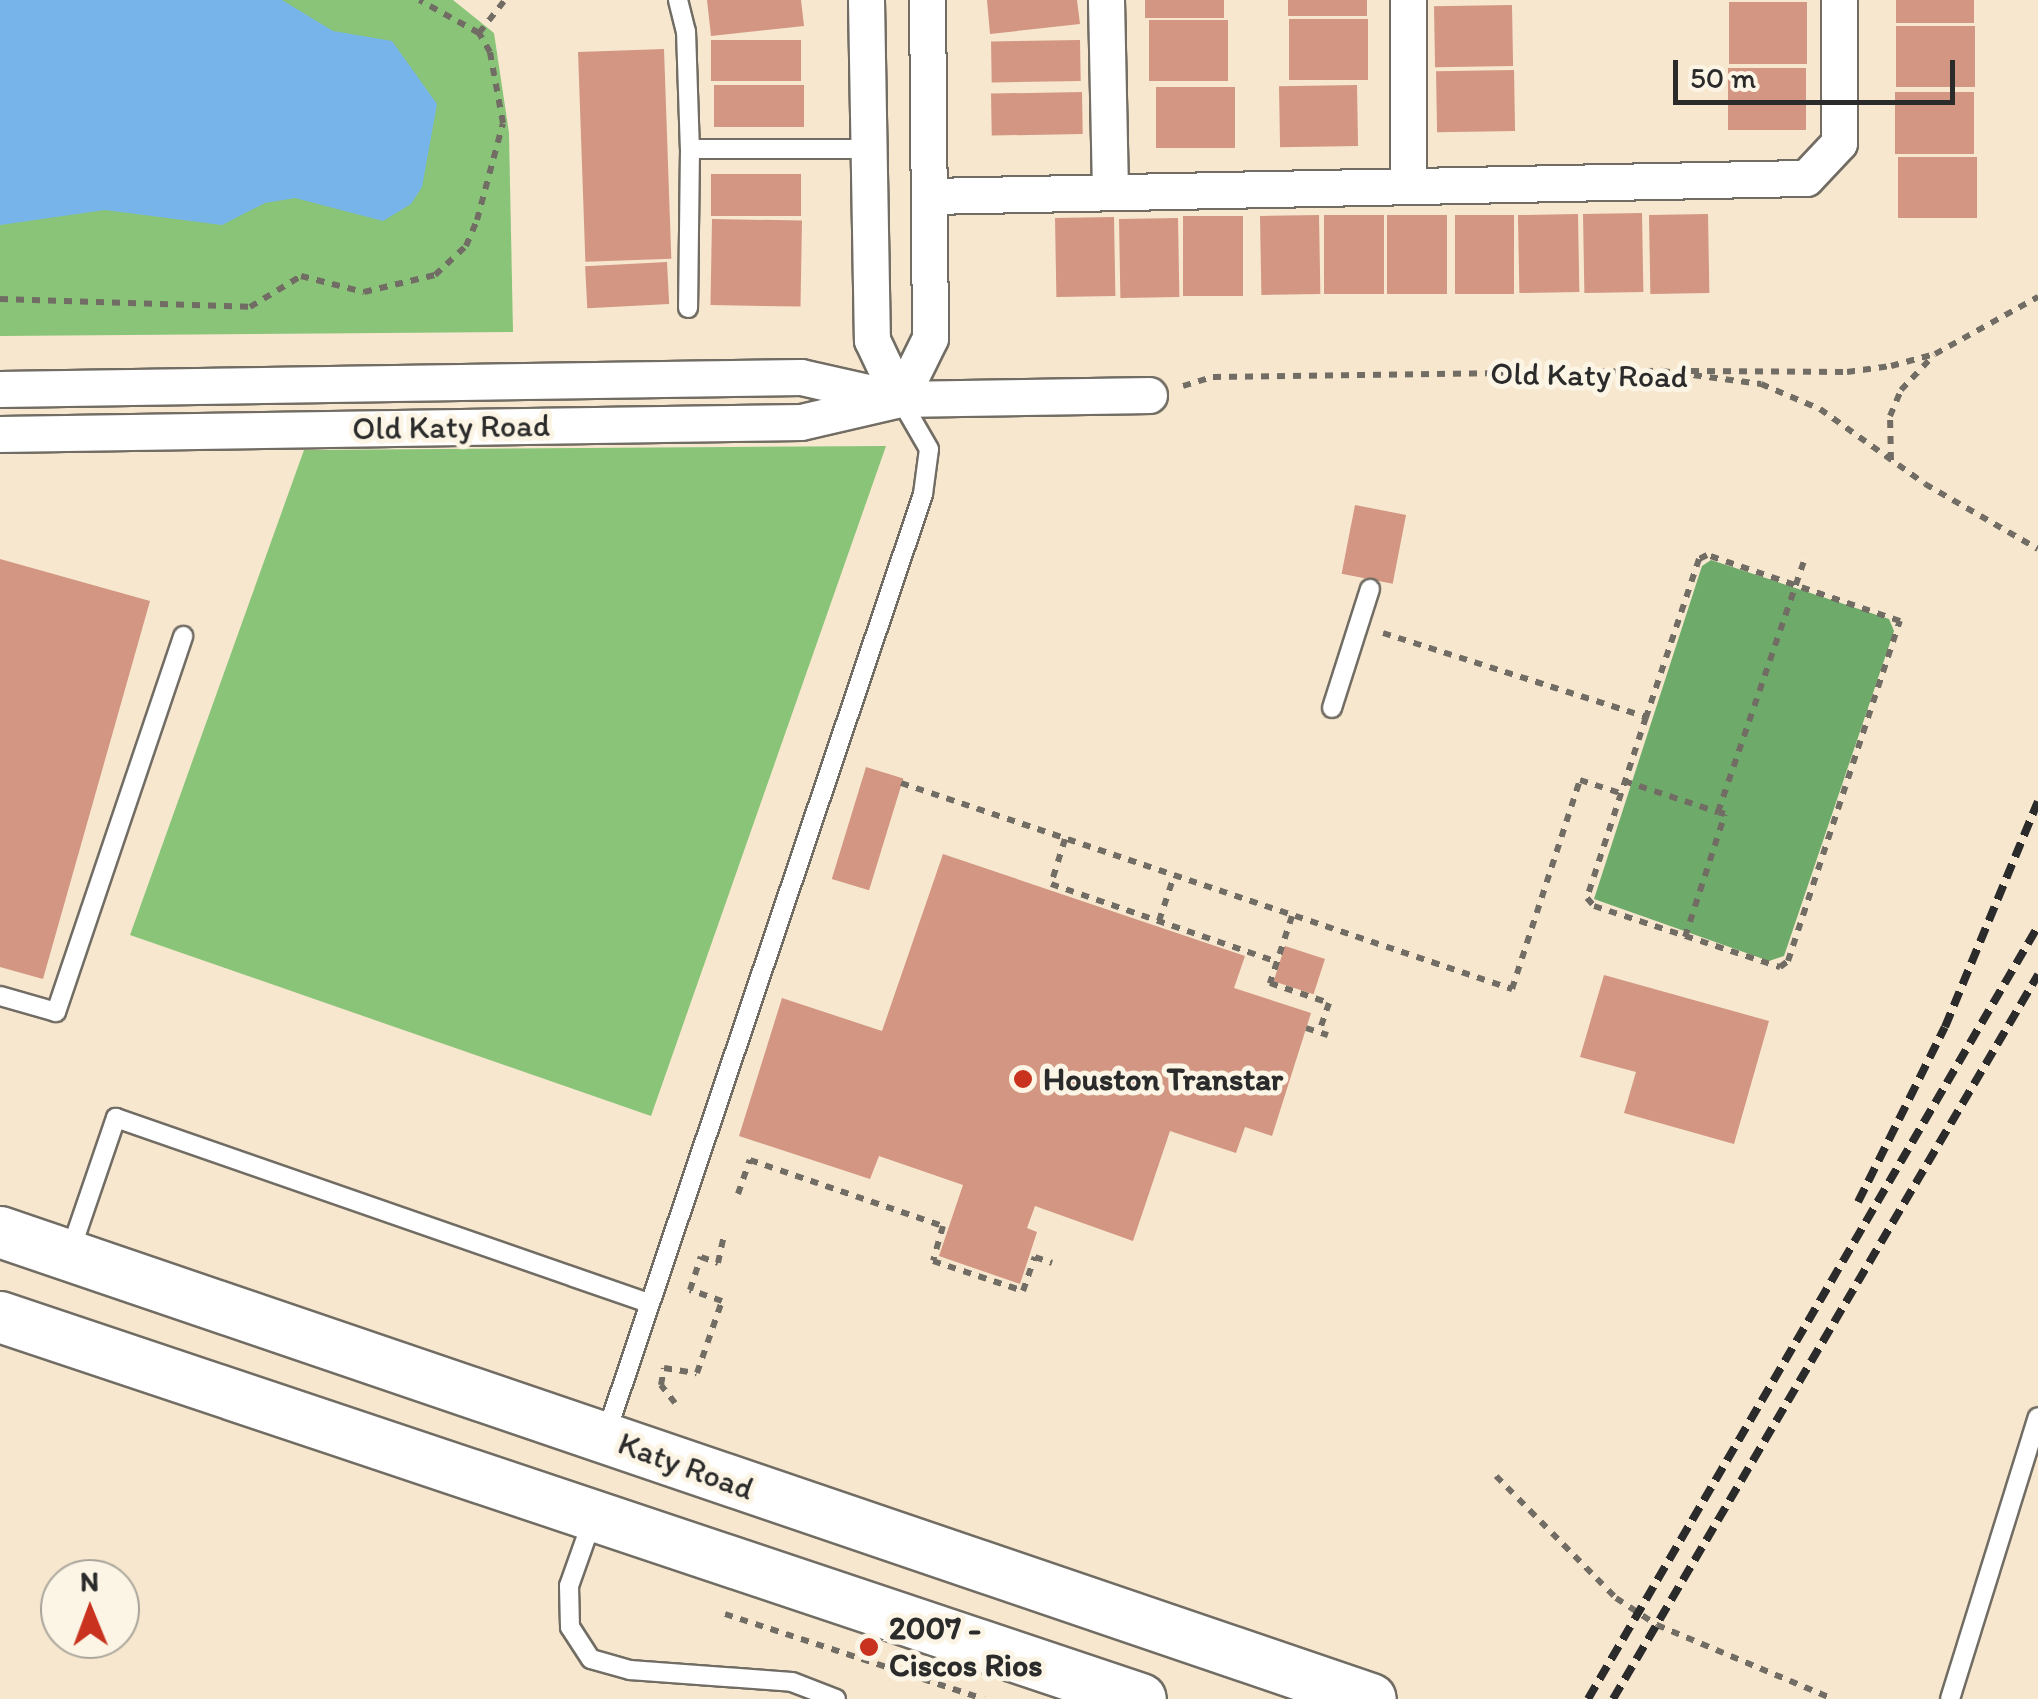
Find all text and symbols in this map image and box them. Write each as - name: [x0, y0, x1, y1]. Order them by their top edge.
- scale bar: [1678, 40, 1960, 102]
- text: 50 m: [1690, 59, 1756, 96]
- street label: Old Katy Road: [1490, 354, 1688, 396]
- street label: Old Katy Road: [352, 406, 550, 448]
- place label: Houston Transtar: [1043, 1060, 1283, 1098]
- marker: Houston Transtar: [1012, 1068, 1034, 1090]
- street label: Katy Road: [614, 1424, 758, 1508]
- north arrow: [40, 1559, 140, 1659]
- text: N: [80, 1564, 99, 1598]
- place label: 2007 - Ciscos Rios: [889, 1610, 1042, 1685]
- marker: 2007 - Ciscos Rios: [858, 1636, 880, 1658]

